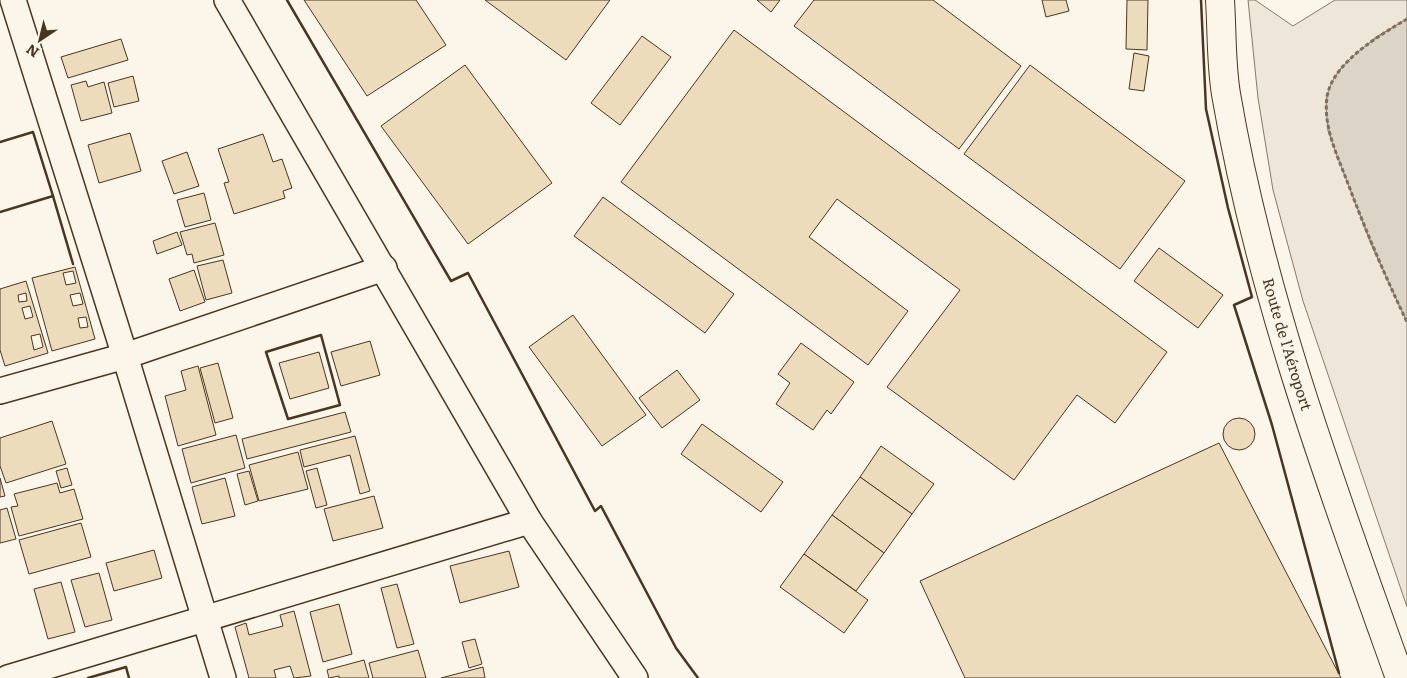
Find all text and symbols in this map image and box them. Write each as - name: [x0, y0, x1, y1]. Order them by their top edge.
- north arrow: [15, 15, 65, 65]
- text: N: [21, 40, 43, 63]
- street label: Route de l'Aéroport: [1258, 275, 1319, 413]

